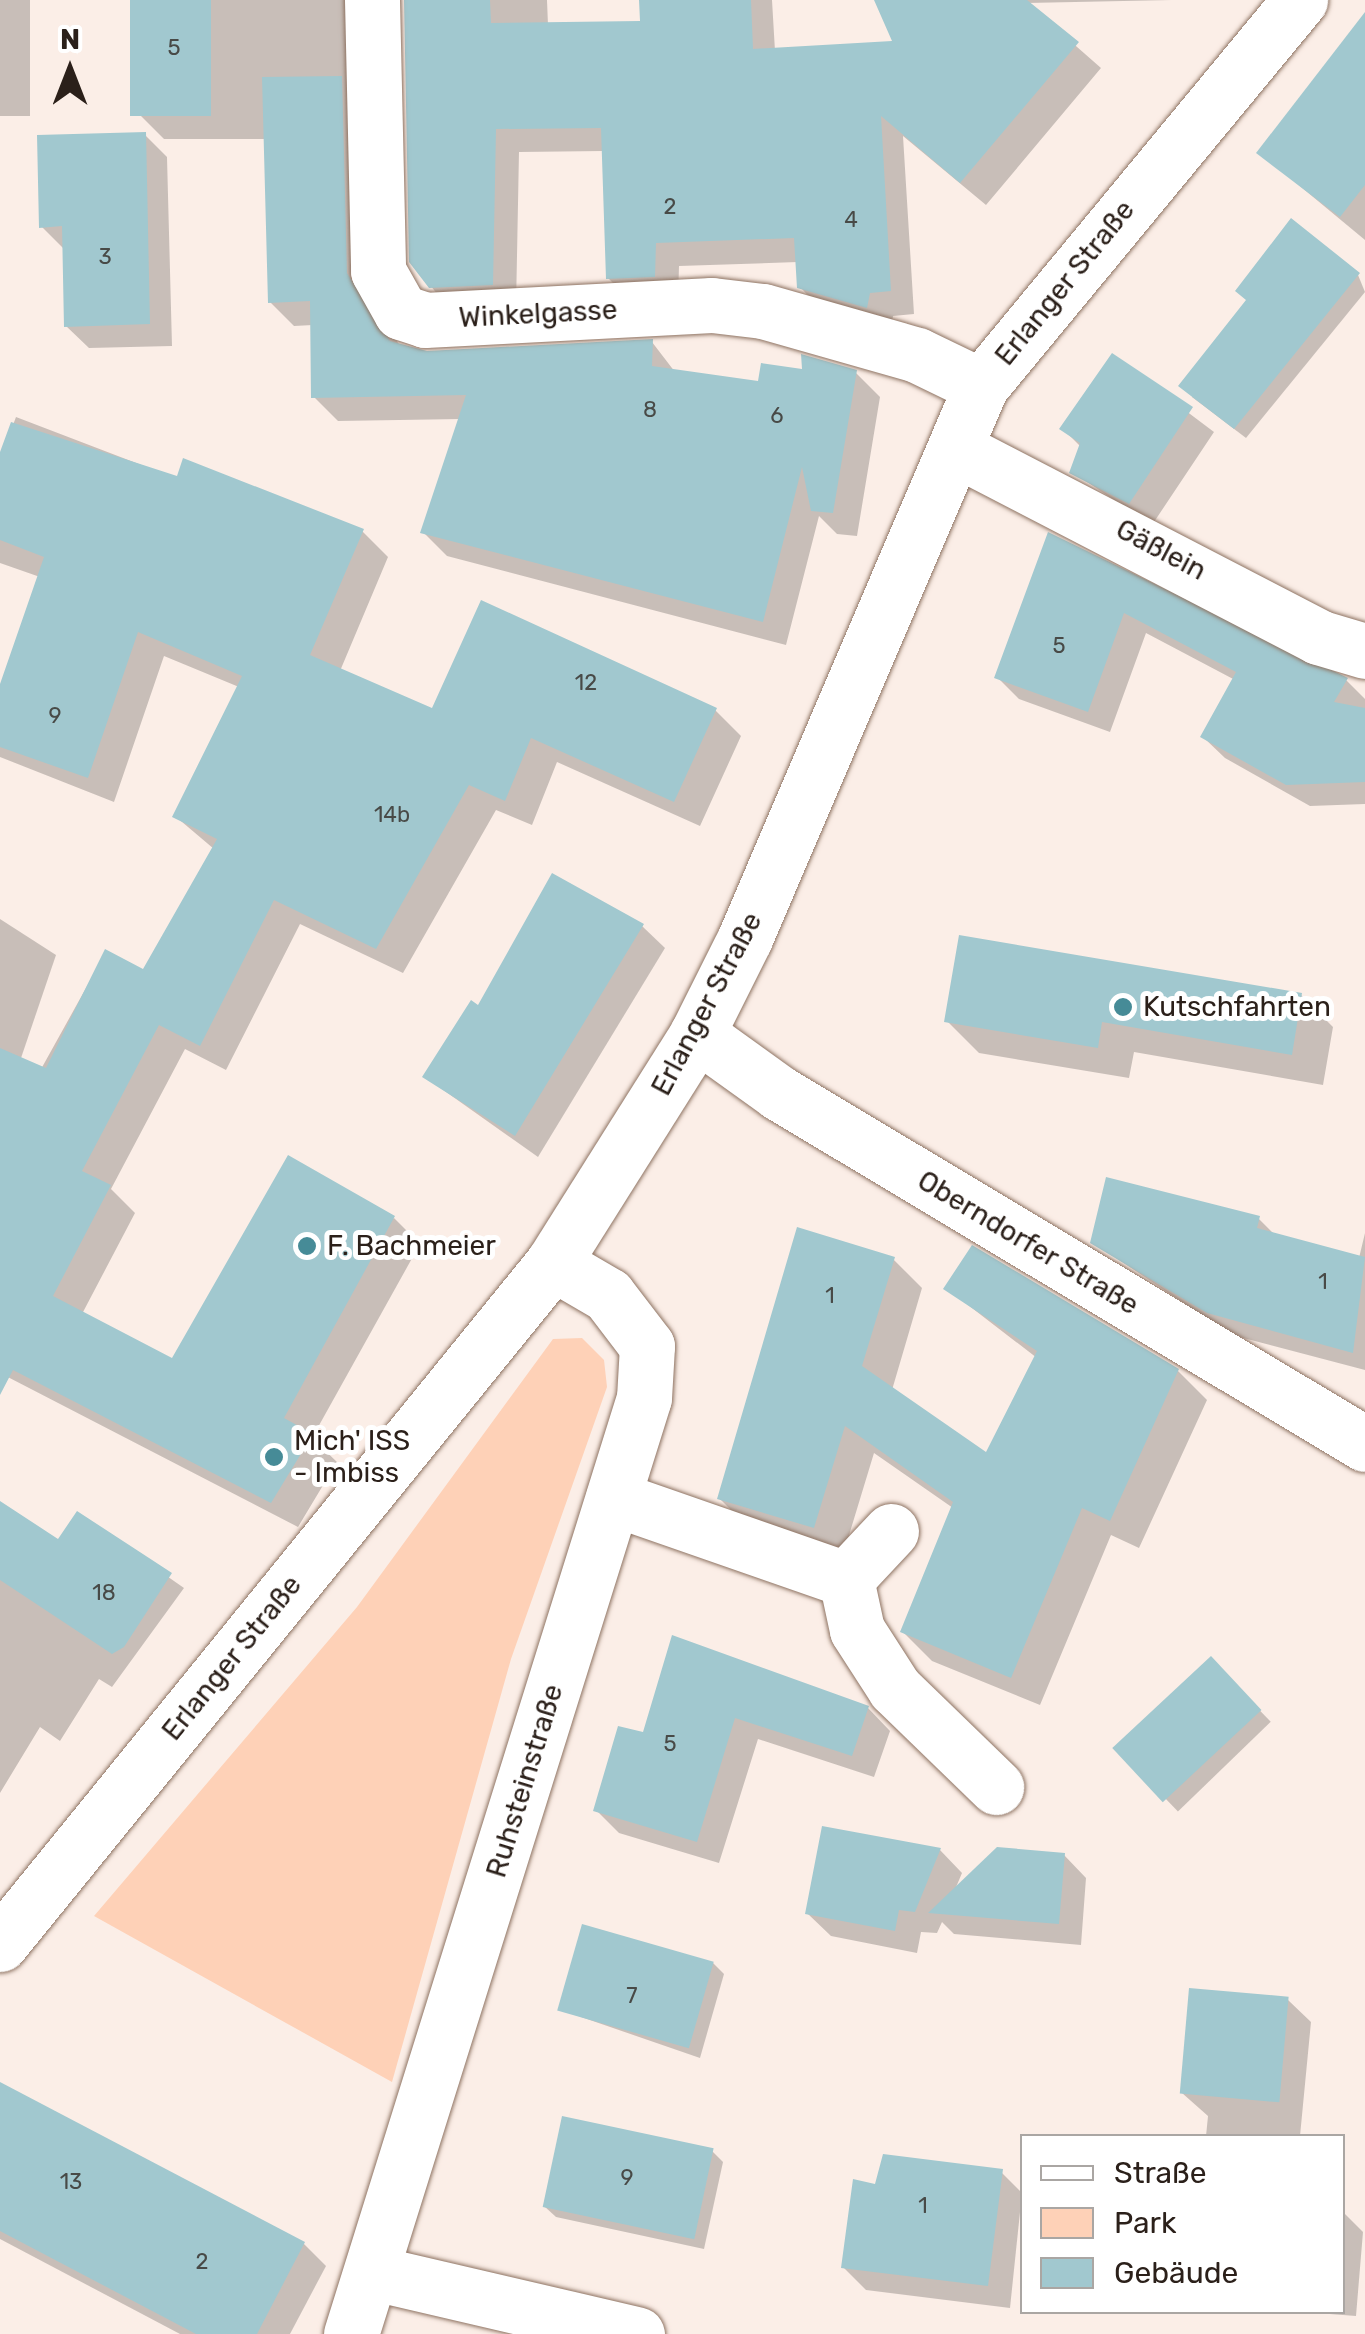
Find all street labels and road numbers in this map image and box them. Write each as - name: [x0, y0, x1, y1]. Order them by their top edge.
- street label: Erlanger Straße: [988, 193, 1142, 373]
- street label: Winkelgasse: [458, 293, 618, 335]
- street label: Gäßlein: [1110, 512, 1212, 588]
- street label: Erlanger Straße: [644, 906, 770, 1102]
- street label: Oberndorfer Straße: [911, 1164, 1145, 1322]
- street label: Erlanger Straße: [155, 1568, 309, 1748]
- street label: Ruhsteinstraße: [480, 1680, 570, 1882]

